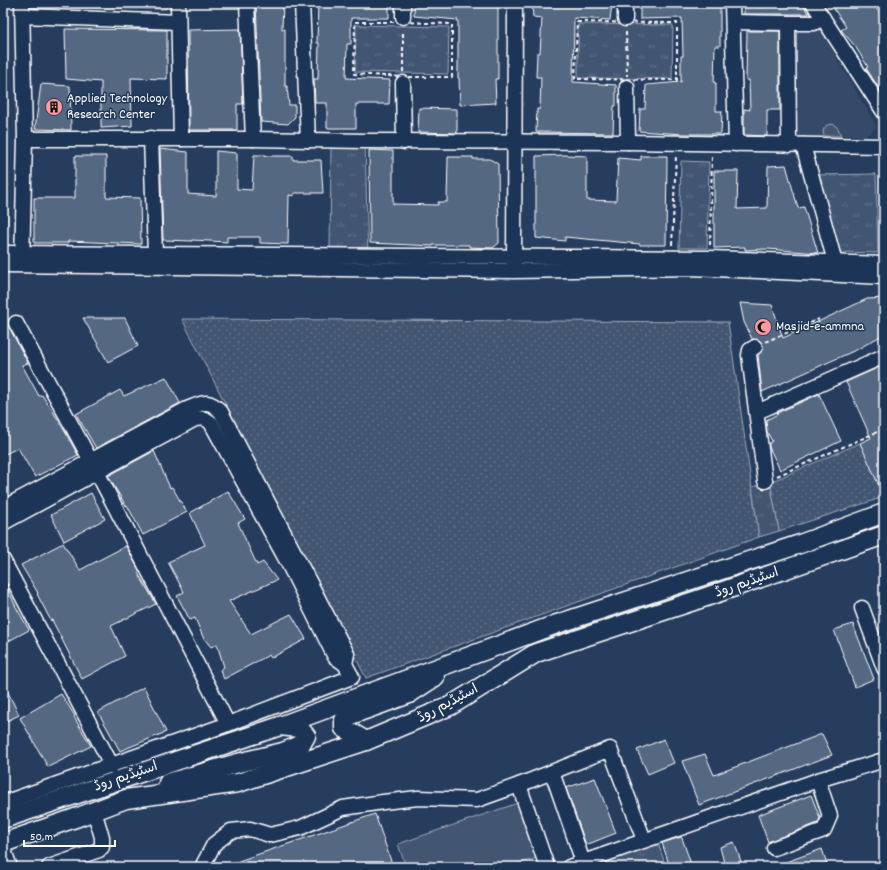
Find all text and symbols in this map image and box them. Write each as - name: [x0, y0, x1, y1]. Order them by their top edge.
- place label: Applied Technology Research Center: [67, 89, 168, 125]
- building icon: Applied Technology Research Center: [44, 97, 64, 117]
- mosque icon: Masjid-e-ammna: [753, 317, 773, 337]
- place label: Masjid-e-ammna: [776, 317, 864, 337]
- street label: اسٹیڈیم روڈ: [712, 563, 782, 603]
- street label: اسٹیڈیم روڈ: [414, 680, 482, 728]
- street label: اسٹیڈیم روڈ: [91, 757, 161, 797]
- scale bar: [24, 822, 115, 848]
- text: 50 m: [30, 829, 53, 846]

